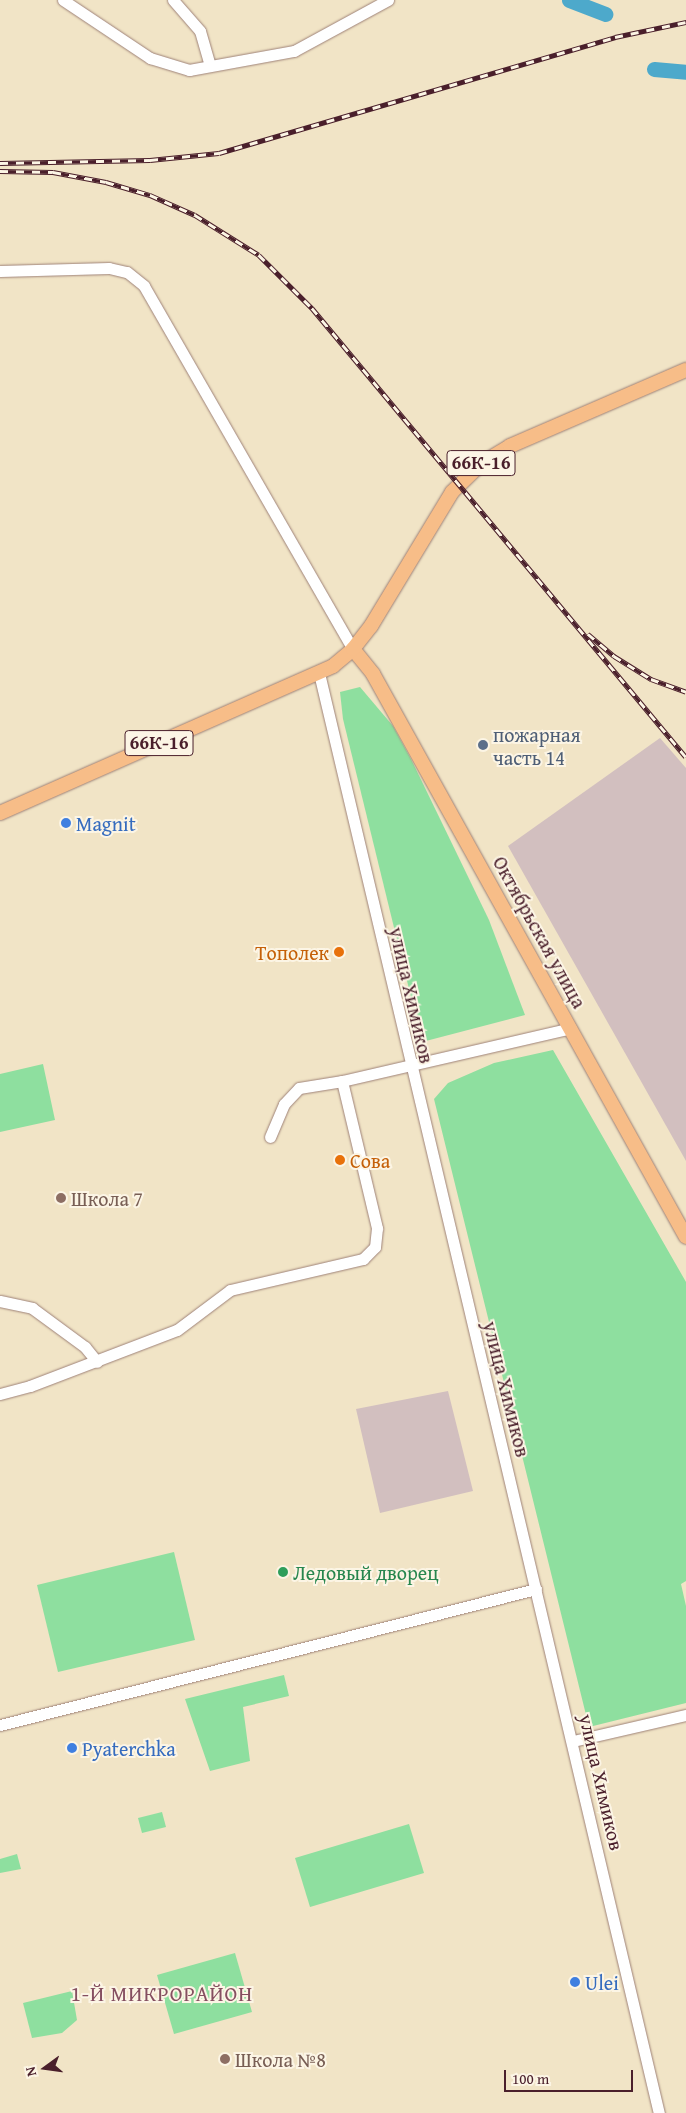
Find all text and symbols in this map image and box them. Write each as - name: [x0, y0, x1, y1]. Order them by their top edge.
- road number: 66К-16: [446, 446, 516, 479]
- place label: пожарная часть 14: [493, 722, 581, 769]
- road number: 66К-16: [124, 726, 194, 760]
- marker: пожарная часть 14: [477, 739, 489, 751]
- place label: Magnit: [76, 811, 136, 835]
- marker: Magnit: [60, 817, 72, 829]
- street label: Октябрьская улица: [488, 852, 592, 1012]
- street label: улица Химиков: [385, 924, 439, 1066]
- place label: Тополек: [255, 940, 329, 964]
- marker: Тополек: [333, 946, 345, 958]
- place label: Сова: [350, 1148, 390, 1172]
- marker: Сова: [334, 1154, 346, 1166]
- place label: Школа 7: [71, 1186, 143, 1210]
- marker: Школа 7: [55, 1192, 67, 1204]
- street label: улица Химиков: [479, 1319, 535, 1459]
- place label: Ледовый дворец: [293, 1560, 439, 1584]
- marker: Ледовый дворец: [277, 1566, 289, 1578]
- street label: улица Химиков: [575, 1711, 629, 1853]
- place label: Pyaterchka: [82, 1736, 176, 1760]
- marker: Pyaterchka: [66, 1742, 78, 1754]
- place label: Ulei: [585, 1970, 619, 1994]
- marker: Ulei: [569, 1976, 581, 1988]
- district label: 1-Й МИКРОРАЙОН: [69, 1981, 255, 2007]
- north arrow: [20, 2043, 70, 2093]
- place label: Школа №8: [235, 2047, 326, 2071]
- marker: Школа №8: [219, 2053, 231, 2065]
- scale bar: [506, 2060, 635, 2092]
- text: N: [20, 2065, 41, 2079]
- text: 100 m: [512, 2068, 549, 2089]

